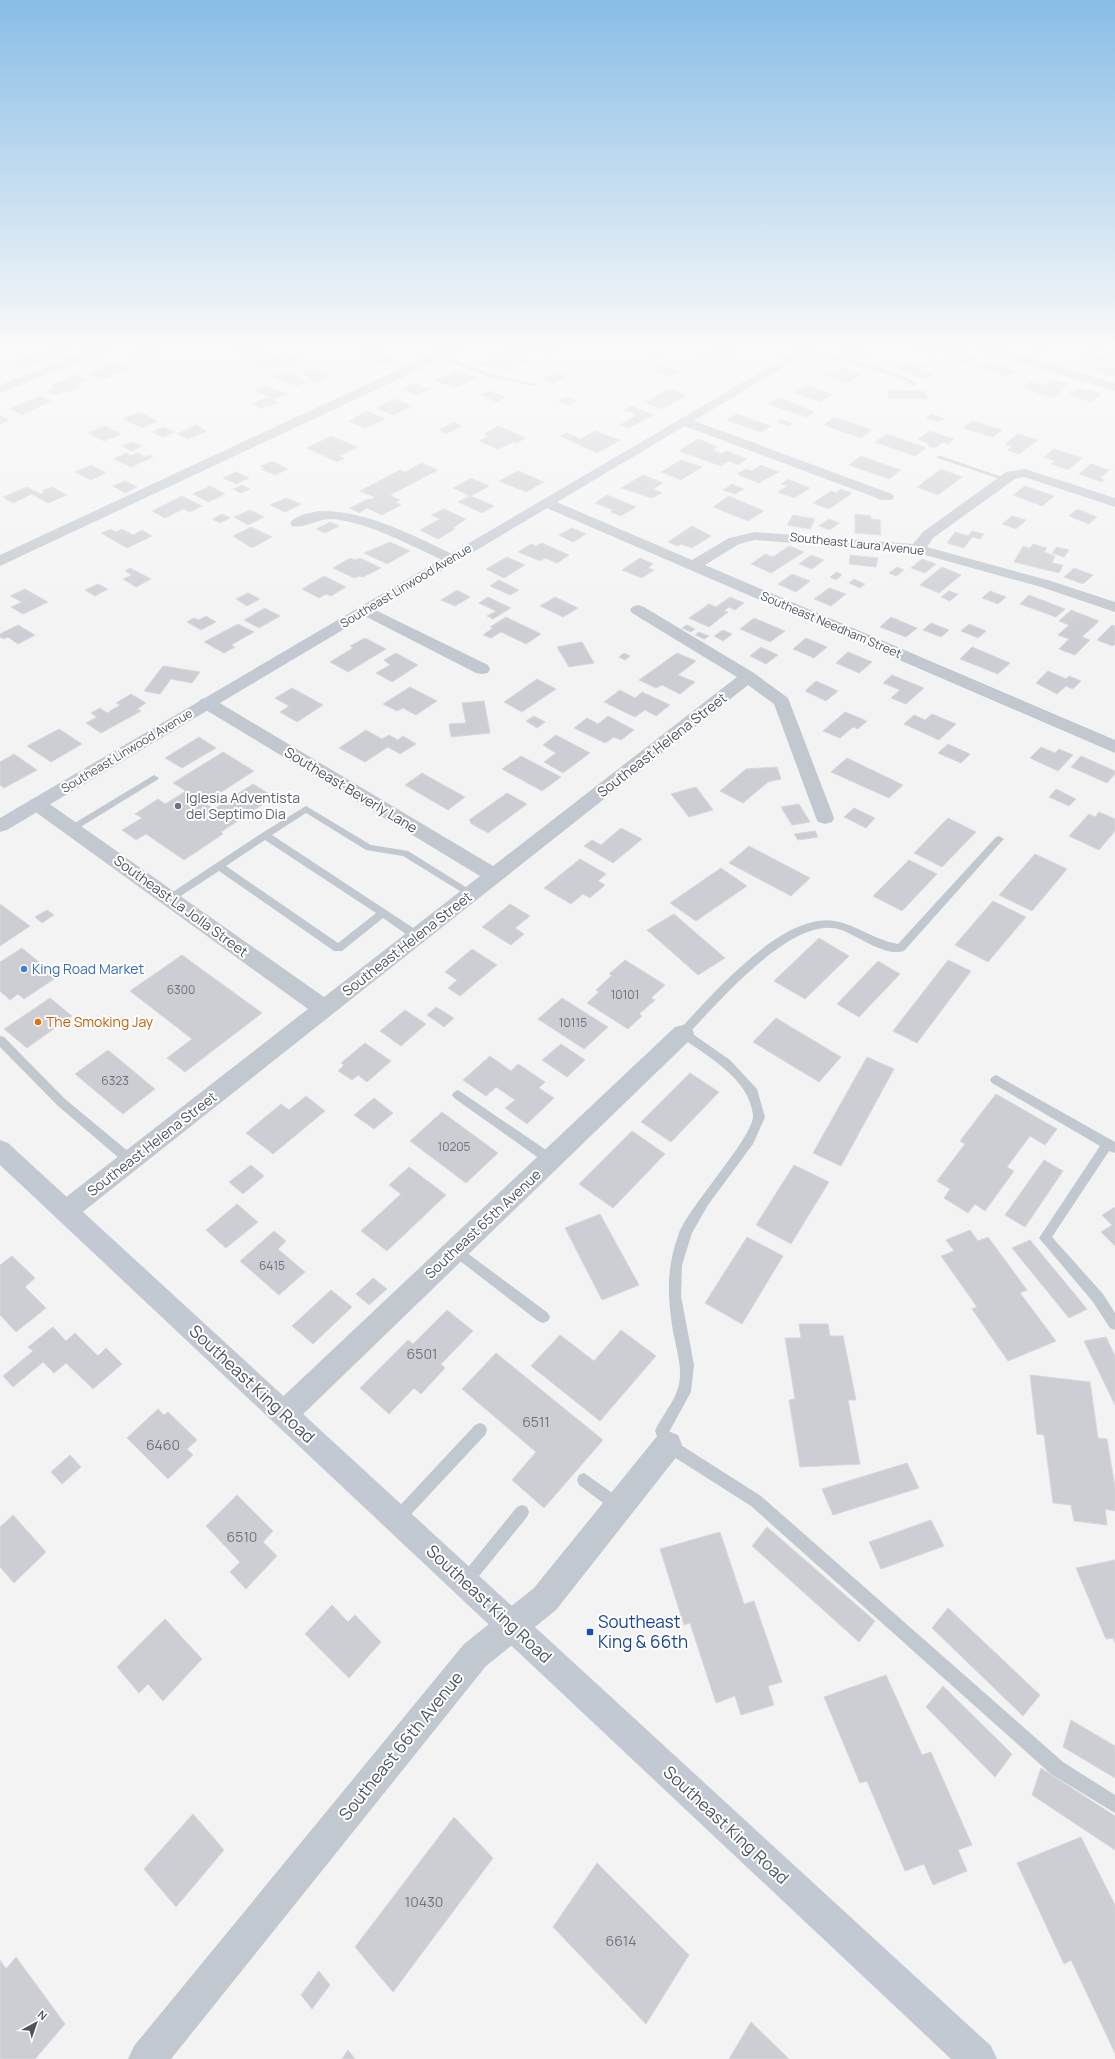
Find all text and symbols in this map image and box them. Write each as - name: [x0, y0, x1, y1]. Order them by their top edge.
- street label: Southeast Laura Avenue: [789, 528, 925, 559]
- street label: Southeast Linwood Avenue: [337, 540, 475, 632]
- street label: Southeast Needham Street: [758, 587, 904, 662]
- street label: Southeast Helena Street: [593, 688, 731, 801]
- street label: Southeast Linwood Avenue: [58, 705, 196, 797]
- street label: Southeast Beverly Lane: [281, 742, 421, 837]
- place label: Iglesia Adventista del Septimo Dia: [186, 788, 300, 823]
- marker: Iglesia Adventista del Septimo Dia: [173, 801, 183, 811]
- street label: Southeast La Jolla Street: [110, 850, 252, 961]
- street label: Southeast Helena Street: [338, 887, 476, 1000]
- place label: King Road Market: [32, 959, 145, 978]
- marker: King Road Market: [19, 964, 29, 974]
- house number: 6300: [167, 981, 195, 998]
- house number: 10101: [611, 986, 639, 1003]
- place label: The Smoking Jay: [46, 1012, 154, 1031]
- house number: 10115: [559, 1014, 587, 1031]
- marker: The Smoking Jay: [33, 1017, 43, 1027]
- house number: 6323: [101, 1072, 129, 1089]
- street label: Southeast Helena Street: [83, 1087, 221, 1200]
- house number: 10205: [437, 1138, 471, 1155]
- street label: Southeast 65th Avenue: [421, 1165, 545, 1282]
- house number: 6415: [259, 1257, 285, 1274]
- street label: Southeast King Road: [185, 1319, 320, 1448]
- house number: 6501: [407, 1344, 437, 1363]
- house number: 6511: [522, 1412, 550, 1431]
- house number: 6460: [146, 1435, 180, 1454]
- house number: 6510: [227, 1527, 257, 1546]
- street label: Southeast King Road: [422, 1539, 557, 1668]
- place label: Southeast King & 66th: [598, 1610, 688, 1653]
- marker: Southeast King & 66th: [585, 1627, 595, 1637]
- street label: Southeast 66th Avenue: [333, 1666, 468, 1825]
- street label: Southeast King Road: [659, 1760, 794, 1889]
- house number: 10430: [405, 1892, 443, 1911]
- house number: 6614: [606, 1931, 636, 1950]
- north arrow: [16, 2003, 56, 2043]
- text: N: [35, 2007, 51, 2023]

